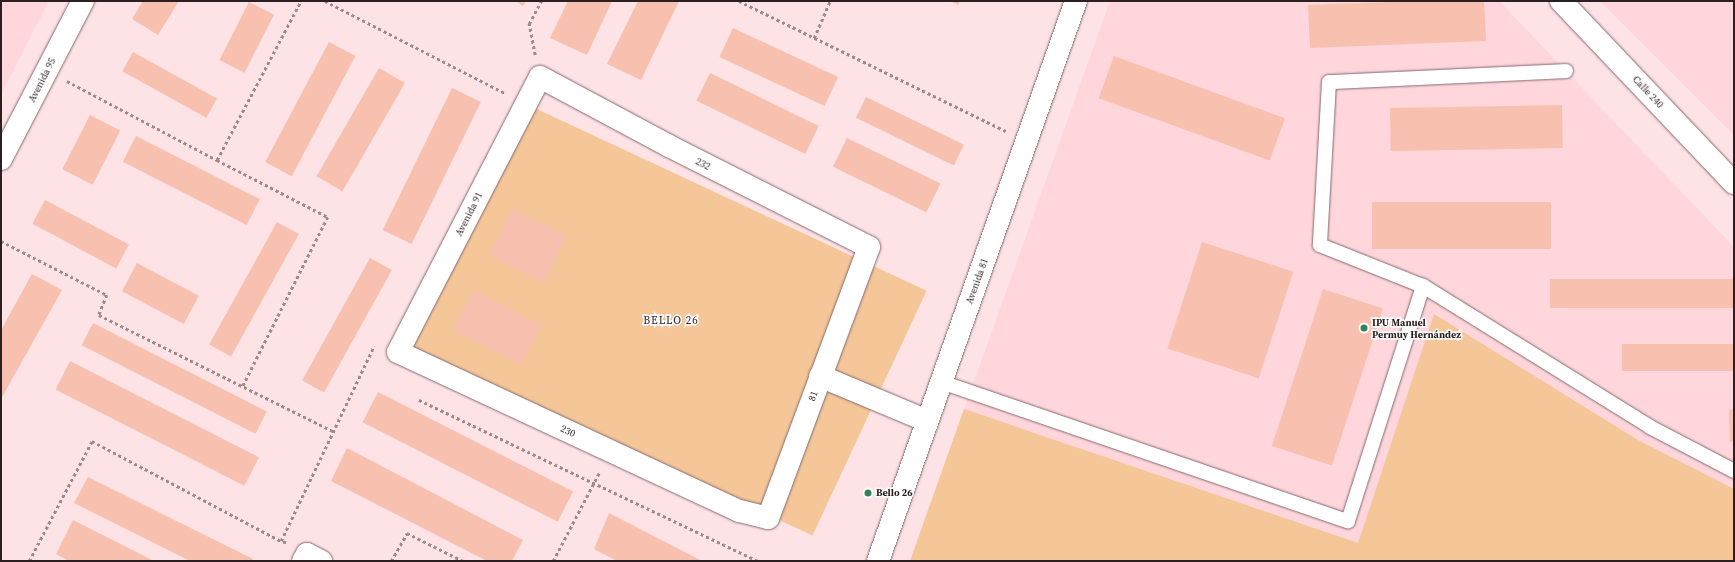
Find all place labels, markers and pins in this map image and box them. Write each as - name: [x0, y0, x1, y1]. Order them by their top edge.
- place label: IPU Manuel Permuy Hernández: [1372, 316, 1461, 340]
- marker: IPU Manuel Permuy Hernández: [1359, 323, 1369, 333]
- place label: Bello 26: [876, 487, 913, 499]
- marker: Bello 26: [863, 488, 873, 498]

